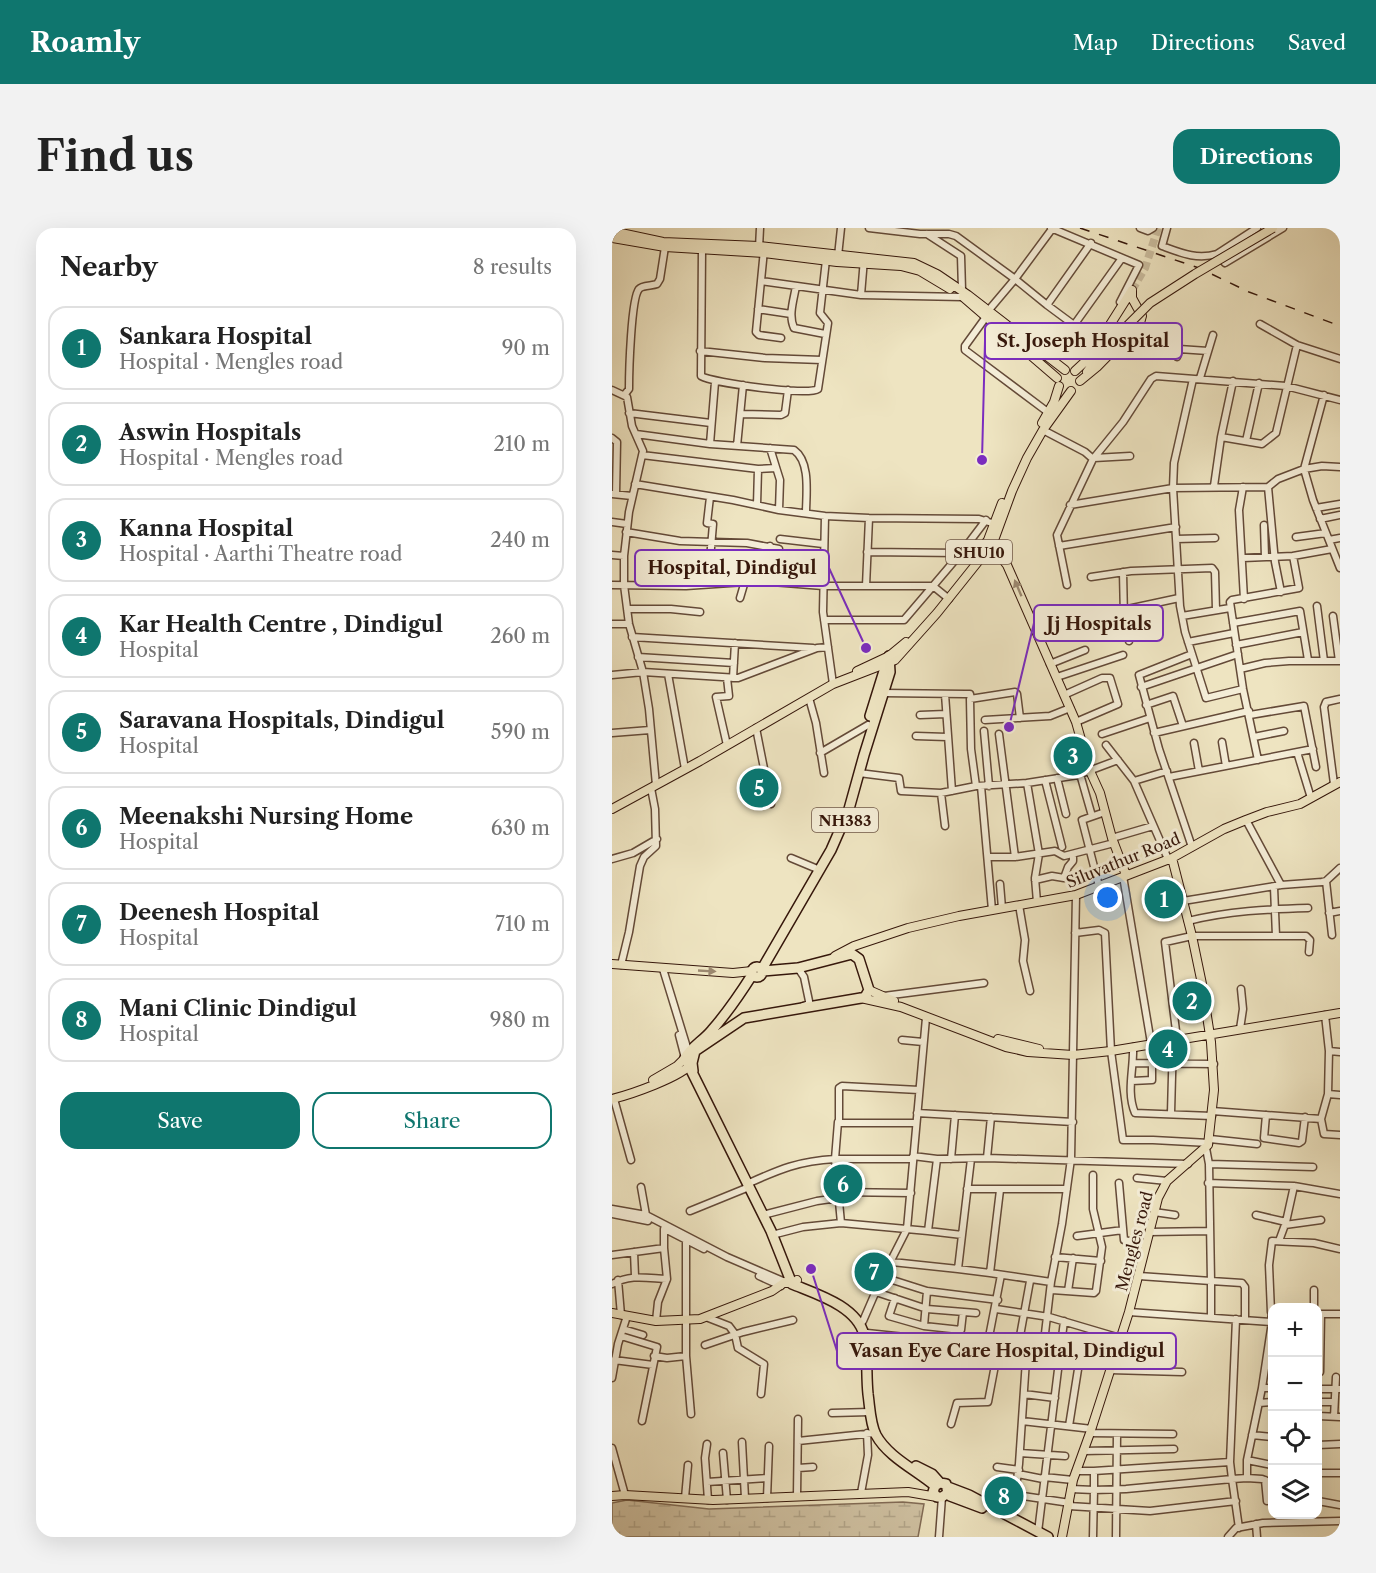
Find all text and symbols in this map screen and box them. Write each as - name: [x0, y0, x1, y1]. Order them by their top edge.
- text: Roamly: [30, 25, 140, 59]
- text: Map: [1073, 30, 1118, 55]
- text: Directions: [1151, 30, 1255, 55]
- text: Saved: [1288, 30, 1346, 55]
- button: Directions: [1173, 129, 1340, 184]
- text: Find us: [36, 130, 194, 182]
- text: Nearby: [60, 251, 158, 283]
- text: 8 results: [473, 255, 552, 279]
- text: Sankara Hospital: [119, 323, 312, 350]
- callout: St. Joseph Hospital: [985, 323, 1182, 359]
- text: St. Joseph Hospital: [997, 330, 1169, 352]
- text: 1: [77, 336, 86, 360]
- text: 90 m: [502, 336, 550, 360]
- text: Hospital · Mengles road: [119, 350, 343, 374]
- text: Aswin Hospitals: [119, 419, 301, 446]
- text: 2: [76, 432, 87, 456]
- text: 210 m: [493, 432, 550, 456]
- text: Hospital · Mengles road: [119, 446, 343, 470]
- text: Kanna Hospital: [119, 515, 293, 542]
- text: 3: [76, 528, 87, 552]
- text: 240 m: [490, 528, 550, 552]
- road number: SHU10: [946, 540, 1012, 564]
- text: Hospital · Aarthi Theatre road: [119, 542, 403, 566]
- callout: Hospital, Dindigul: [635, 550, 829, 586]
- text: Hospital, Dindigul: [647, 557, 817, 579]
- one-way arrow: [1013, 579, 1023, 597]
- callout: Jj Hospitals: [1034, 605, 1163, 641]
- text: Kar Health Centre , Dindigul: [119, 611, 443, 638]
- text: Jj Hospitals: [1043, 613, 1152, 635]
- text: 4: [76, 624, 87, 648]
- text: 260 m: [490, 624, 550, 648]
- text: Hospital: [119, 638, 199, 662]
- text: Saravana Hospitals, Dindigul: [119, 707, 444, 734]
- text: 5: [76, 720, 87, 744]
- text: 590 m: [491, 720, 550, 744]
- text: Hospital: [119, 734, 199, 758]
- pin: 3: [1054, 734, 1092, 778]
- pin: 5: [740, 766, 778, 810]
- text: Meenakshi Nursing Home: [119, 803, 413, 830]
- road number: NH383: [812, 808, 878, 832]
- text: 6: [76, 816, 87, 840]
- text: 630 m: [491, 816, 550, 840]
- street label: Siluvathur Road: [1063, 828, 1183, 892]
- text: Hospital: [119, 830, 199, 854]
- pin: 1: [1144, 876, 1184, 922]
- your location: [1093, 883, 1122, 912]
- text: Deenesh Hospital: [119, 899, 319, 926]
- text: 7: [76, 912, 87, 936]
- text: 710 m: [495, 912, 550, 936]
- text: Hospital: [119, 926, 199, 950]
- one-way arrow: [698, 967, 717, 976]
- pin: 2: [1172, 978, 1212, 1024]
- text: Mani Clinic Dindigul: [119, 995, 357, 1022]
- text: 8: [75, 1008, 88, 1032]
- text: 980 m: [490, 1008, 550, 1032]
- text: Hospital: [119, 1022, 199, 1046]
- pin: 4: [1148, 1026, 1188, 1072]
- button: Save: [60, 1092, 300, 1149]
- button: Share: [312, 1092, 552, 1149]
- pin: 6: [824, 1162, 862, 1206]
- street label: Mengles road: [1111, 1189, 1157, 1293]
- pin: 7: [854, 1250, 894, 1294]
- map controls: [1268, 1303, 1322, 1519]
- button: +: [1268, 1303, 1322, 1357]
- callout: Vasan Eye Care Hospital, Dindigul: [837, 1333, 1176, 1369]
- text: Vasan Eye Care Hospital, Dindigul: [848, 1340, 1165, 1362]
- button: −: [1268, 1357, 1322, 1411]
- button: locate: [1268, 1411, 1322, 1465]
- button: layers: [1268, 1465, 1322, 1519]
- pin: 8: [984, 1474, 1024, 1518]

